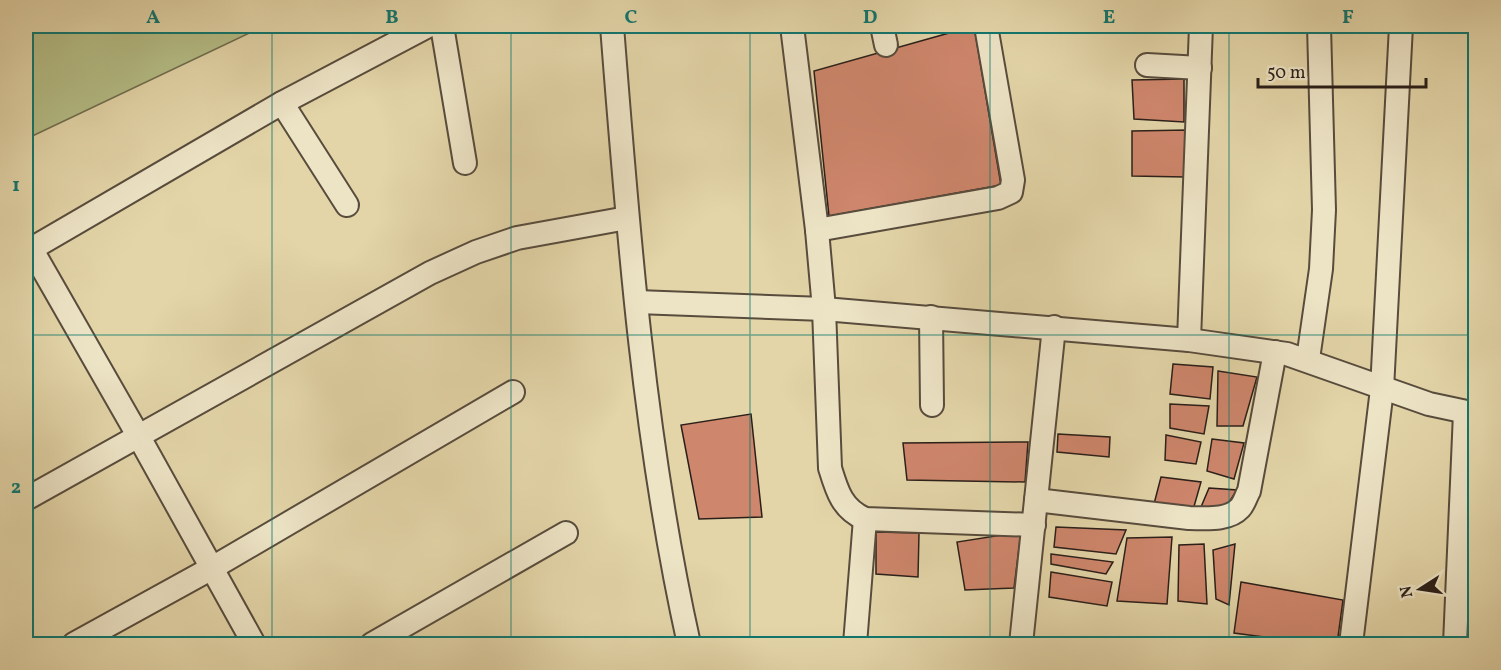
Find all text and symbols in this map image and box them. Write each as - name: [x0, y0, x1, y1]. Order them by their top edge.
- text: A: [146, 4, 160, 32]
- text: B: [385, 4, 399, 32]
- text: C: [625, 4, 638, 32]
- text: D: [863, 4, 877, 32]
- text: E: [1103, 4, 1115, 32]
- text: F: [1342, 4, 1354, 32]
- scale bar: [1258, 51, 1426, 89]
- text: 50 m: [1267, 61, 1306, 86]
- text: 1: [12, 172, 20, 200]
- text: 2: [11, 474, 21, 502]
- north arrow: [1390, 559, 1450, 619]
- text: N: [1395, 583, 1419, 600]

